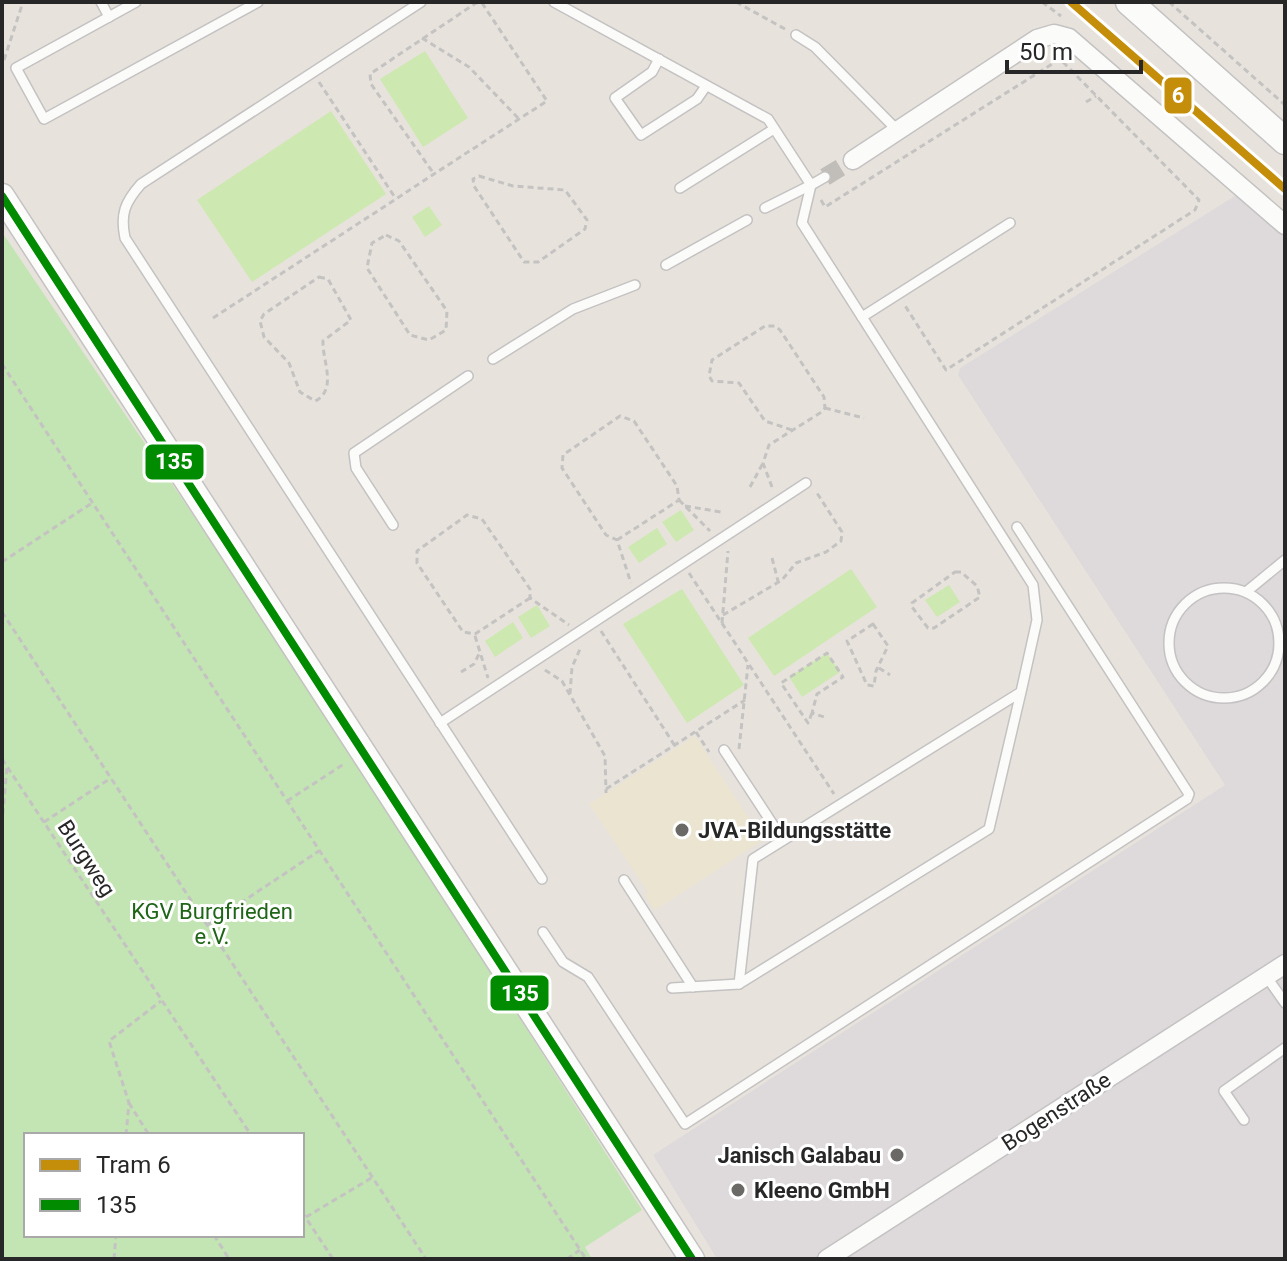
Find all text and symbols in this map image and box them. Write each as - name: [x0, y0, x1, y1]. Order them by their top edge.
- scale bar: [1007, 24, 1141, 74]
- text: 50 m: [1019, 38, 1073, 66]
- line badge: 6: [1163, 76, 1193, 115]
- text: 6: [1172, 83, 1184, 108]
- line badge: 135: [144, 443, 205, 481]
- text: 135: [155, 449, 193, 474]
- street label: Burgweg: [53, 815, 120, 901]
- place label: JVA-Bildungsstätte: [698, 818, 891, 843]
- marker: JVA-Bildungsstätte: [673, 821, 691, 839]
- park label: KGV Burgfrieden e.V.: [131, 899, 293, 949]
- line badge: 135: [489, 974, 550, 1012]
- text: 135: [501, 981, 539, 1006]
- street label: Bogenstraße: [997, 1067, 1115, 1156]
- legend: [24, 1133, 304, 1237]
- place label: Janisch Galabau: [717, 1143, 881, 1168]
- marker: Janisch Galabau: [888, 1146, 906, 1164]
- text: Tram 6: [96, 1151, 171, 1179]
- place label: Kleeno GmbH: [754, 1178, 890, 1203]
- marker: Kleeno GmbH: [729, 1181, 747, 1199]
- text: 135: [96, 1191, 136, 1219]

